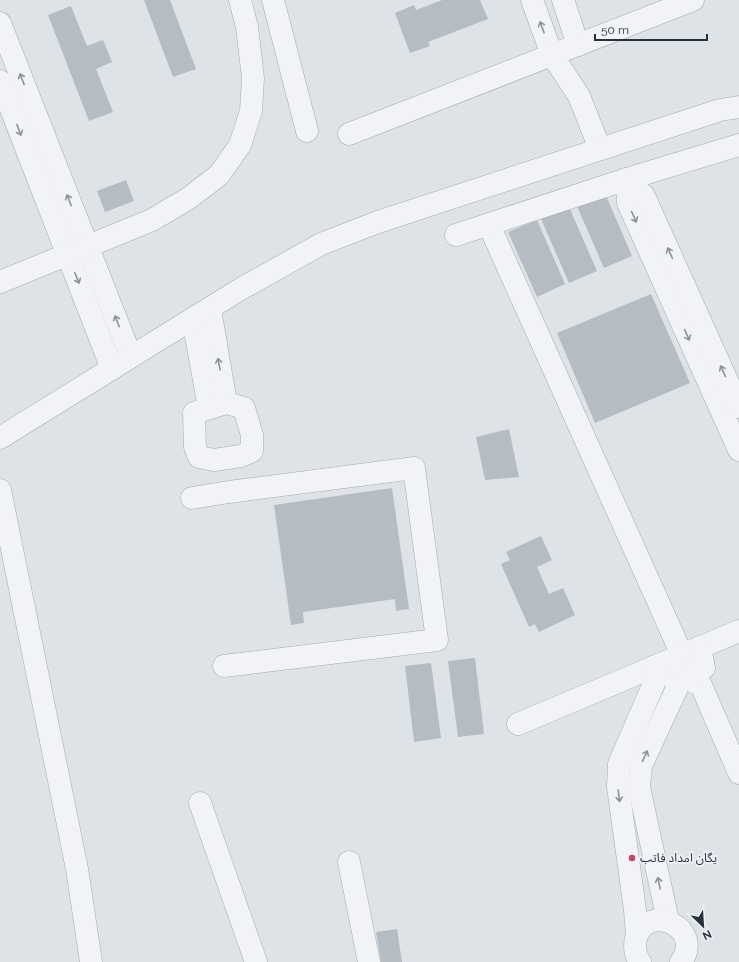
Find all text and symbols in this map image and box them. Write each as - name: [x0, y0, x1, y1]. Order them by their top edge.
- scale bar: [595, 16, 707, 42]
- one-way arrow: [538, 21, 545, 34]
- text: 50 m: [601, 23, 629, 37]
- one-way arrow: [18, 73, 25, 85]
- one-way arrow: [16, 124, 24, 136]
- one-way arrow: [65, 194, 73, 206]
- one-way arrow: [631, 210, 638, 222]
- one-way arrow: [666, 247, 673, 259]
- one-way arrow: [74, 271, 81, 283]
- one-way arrow: [112, 316, 120, 328]
- one-way arrow: [684, 329, 692, 341]
- one-way arrow: [215, 358, 223, 371]
- one-way arrow: [719, 366, 726, 378]
- one-way arrow: [642, 751, 649, 763]
- one-way arrow: [615, 789, 623, 802]
- place label: یگان امداد فاتب: [640, 851, 717, 865]
- marker: یگان امداد فاتب: [627, 853, 637, 863]
- one-way arrow: [655, 877, 663, 890]
- north arrow: [683, 906, 723, 946]
- text: N: [700, 927, 714, 942]

